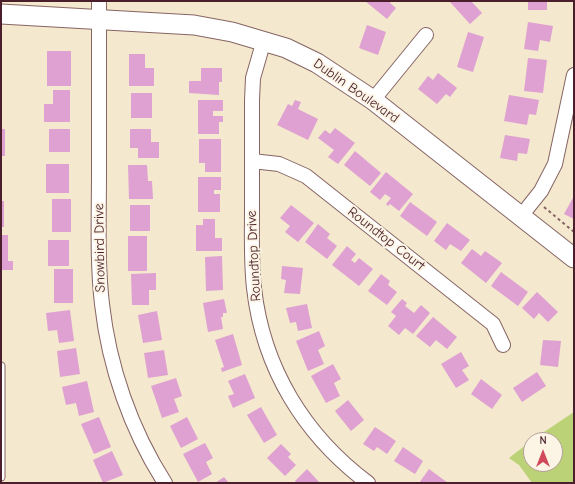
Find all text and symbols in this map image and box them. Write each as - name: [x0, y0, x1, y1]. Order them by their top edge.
- street label: Dublin Boulevard: [310, 55, 402, 127]
- street label: Snowbird Drive: [91, 203, 109, 293]
- street label: Roundtop Court: [344, 204, 428, 274]
- street label: Roundtop Drive: [243, 210, 265, 302]
- north arrow: [523, 432, 563, 472]
- text: N: [539, 434, 547, 447]

